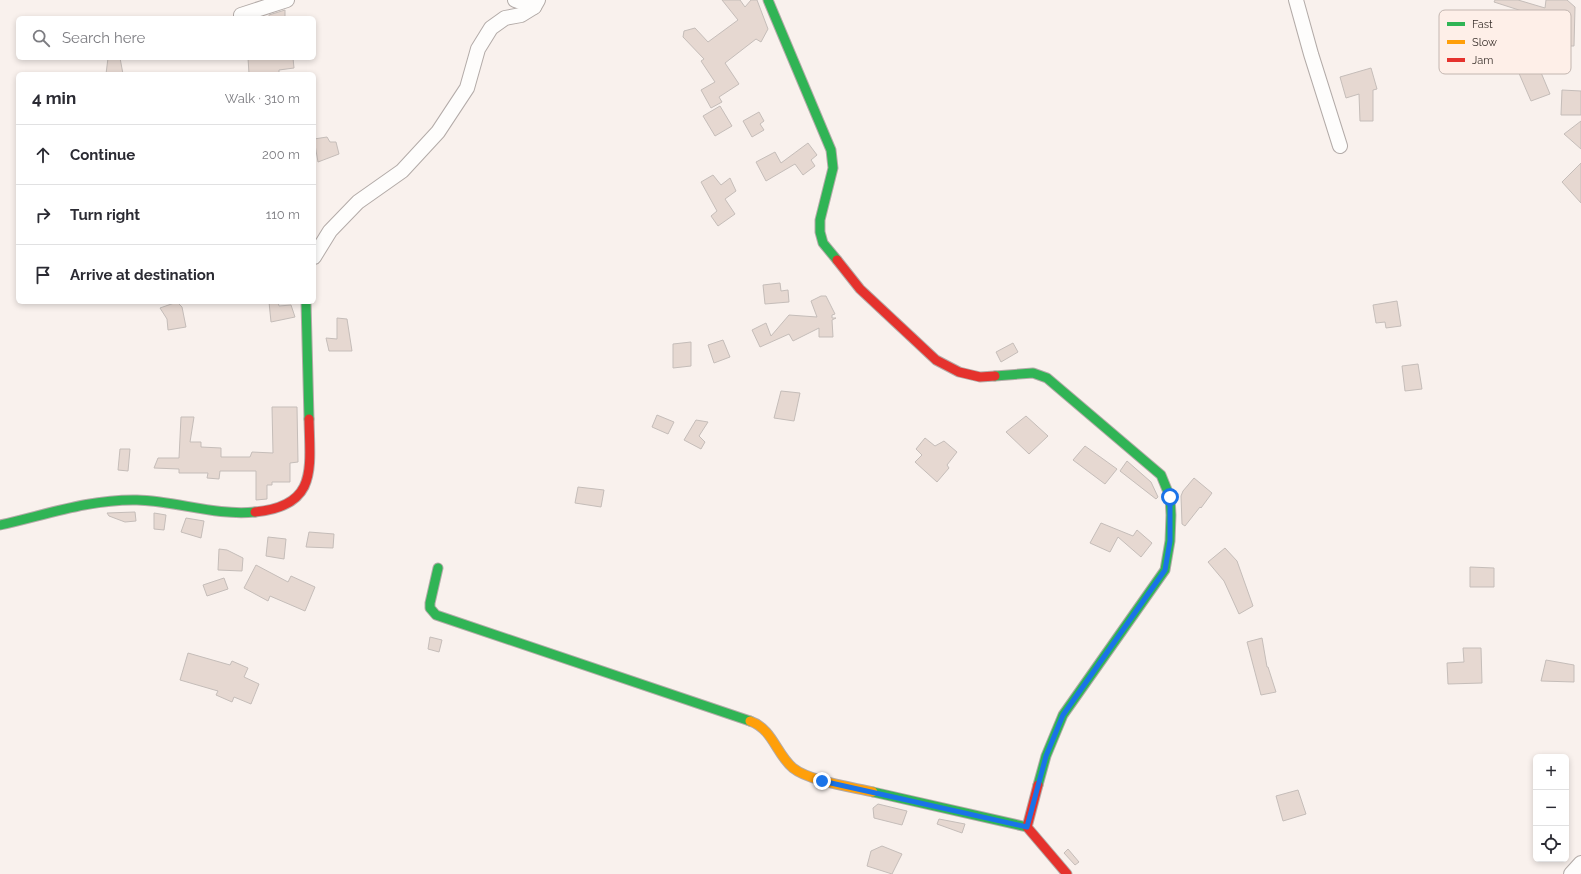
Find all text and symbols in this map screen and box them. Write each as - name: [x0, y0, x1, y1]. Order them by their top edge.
- legend: [1439, 10, 1571, 74]
- search box: [16, 16, 316, 60]
- text: Fast: [1472, 18, 1493, 31]
- icon: search: [30, 27, 52, 49]
- text: Search here: [62, 29, 145, 47]
- text: Slow: [1472, 36, 1497, 49]
- text: Jam: [1472, 54, 1493, 67]
- text: 4 min: [32, 88, 76, 108]
- text: Walk · 310 m: [225, 91, 300, 106]
- icon: ahead: [32, 144, 54, 166]
- text: Continue: [70, 146, 135, 164]
- text: 200 m: [262, 147, 300, 162]
- icon: right: [32, 204, 54, 226]
- text: Turn right: [70, 206, 140, 224]
- text: 110 m: [266, 207, 300, 222]
- icon: arrive: [32, 264, 54, 286]
- text: Arrive at destination: [70, 266, 215, 284]
- route start: [1161, 488, 1179, 506]
- map controls: [1533, 754, 1569, 862]
- button: +: [1533, 754, 1569, 790]
- route end: [813, 772, 831, 790]
- button: −: [1533, 790, 1569, 826]
- button: locate: [1533, 826, 1569, 862]

